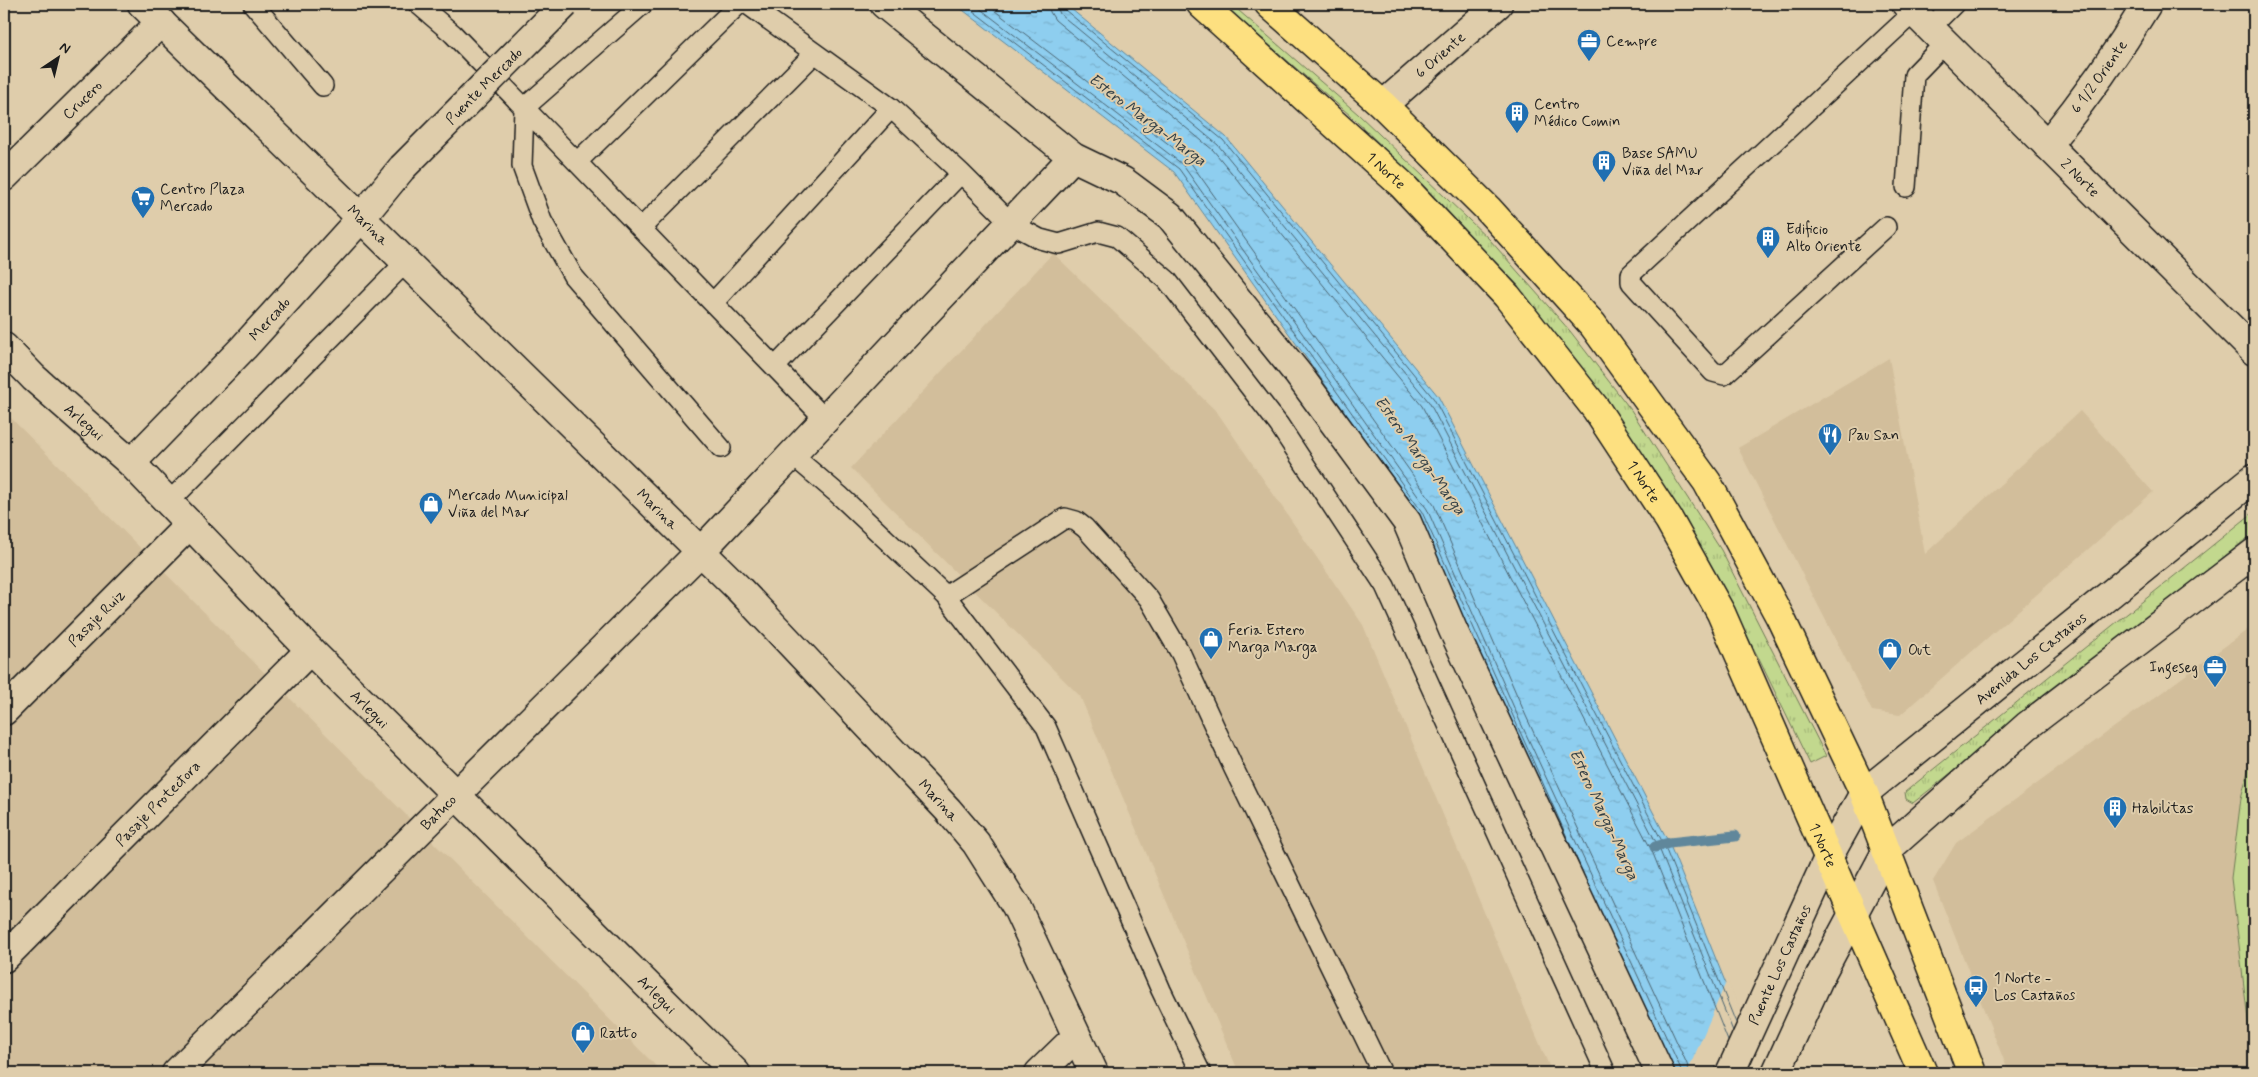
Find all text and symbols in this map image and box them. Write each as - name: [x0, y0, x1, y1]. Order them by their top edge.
- street label: 6 Oriente: [1411, 28, 1470, 83]
- office icon: Cempre: [1576, 28, 1602, 62]
- north arrow: [32, 32, 82, 82]
- place label: Cempre: [1606, 32, 1658, 52]
- street label: 6 1/2 Oriente: [2067, 37, 2133, 118]
- text: N: [56, 38, 74, 58]
- street label: Puente Mercado: [442, 43, 527, 129]
- water label: Estero Marga-Marga: [1083, 69, 1210, 173]
- street label: Crucero: [59, 76, 107, 125]
- place label: Centro Médico Comin: [1534, 95, 1620, 132]
- building icon: Centro Médico Comin: [1504, 100, 1530, 134]
- place label: Base SAMU Viña del Mar: [1622, 144, 1704, 181]
- street label: 1 Norte: [1361, 148, 1410, 195]
- building icon: Base SAMU Viña del Mar: [1591, 149, 1617, 183]
- street label: 2 Norte: [2056, 155, 2104, 202]
- place label: Centro Plaza Mercado: [160, 180, 245, 217]
- supermarket icon: Centro Plaza Mercado: [130, 185, 156, 219]
- street label: Marina: [342, 201, 393, 251]
- place label: Edificio Alto Oriente: [1786, 220, 1862, 257]
- building icon: Edificio Alto Oriente: [1755, 225, 1781, 259]
- street label: Mercado: [245, 293, 296, 346]
- water label: Estero Marga-Marga: [1368, 392, 1470, 521]
- street label: Arlegui: [59, 400, 108, 446]
- restaurant icon: Pau San: [1817, 422, 1843, 456]
- place label: Pau San: [1848, 426, 1899, 446]
- street label: 1 Norte: [1622, 457, 1664, 507]
- street label: Marina: [632, 485, 683, 535]
- place label: Mercado Municipal Viña del Mar: [448, 486, 568, 523]
- shop icon: Mercado Municipal Viña del Mar: [418, 491, 444, 525]
- street label: Pasaje Ruiz: [64, 586, 130, 652]
- street label: Avenida Los Castaños: [1972, 608, 2091, 710]
- place label: Feria Estero Marga Marga: [1228, 621, 1318, 659]
- shop icon: Feria Estero Marga Marga: [1198, 626, 1224, 660]
- shop icon: Out: [1877, 637, 1903, 671]
- place label: Out: [1908, 641, 1931, 661]
- office icon: Ingeseg: [2202, 654, 2228, 688]
- place label: Ingeseg: [2149, 658, 2198, 679]
- street label: Arlegui: [345, 686, 393, 734]
- water label: Estero Marga-Marga: [1562, 746, 1643, 884]
- street label: Pasaje Protectora: [111, 757, 205, 851]
- street label: Marina: [913, 776, 963, 827]
- street label: Batuco: [417, 791, 461, 835]
- building icon: Habilitas: [2102, 795, 2128, 829]
- place label: Habilitas: [2132, 799, 2194, 819]
- street label: 1 Norte: [1803, 820, 1841, 871]
- street label: Puente Los Castaños: [1744, 901, 1817, 1029]
- place label: 1 Norte - Los Castaños: [1994, 969, 2076, 1006]
- street label: Arlegui: [633, 972, 680, 1019]
- bus stop icon: 1 Norte - Los Castaños: [1963, 974, 1989, 1008]
- shop icon: Ratto: [570, 1020, 596, 1054]
- place label: Ratto: [600, 1024, 637, 1044]

